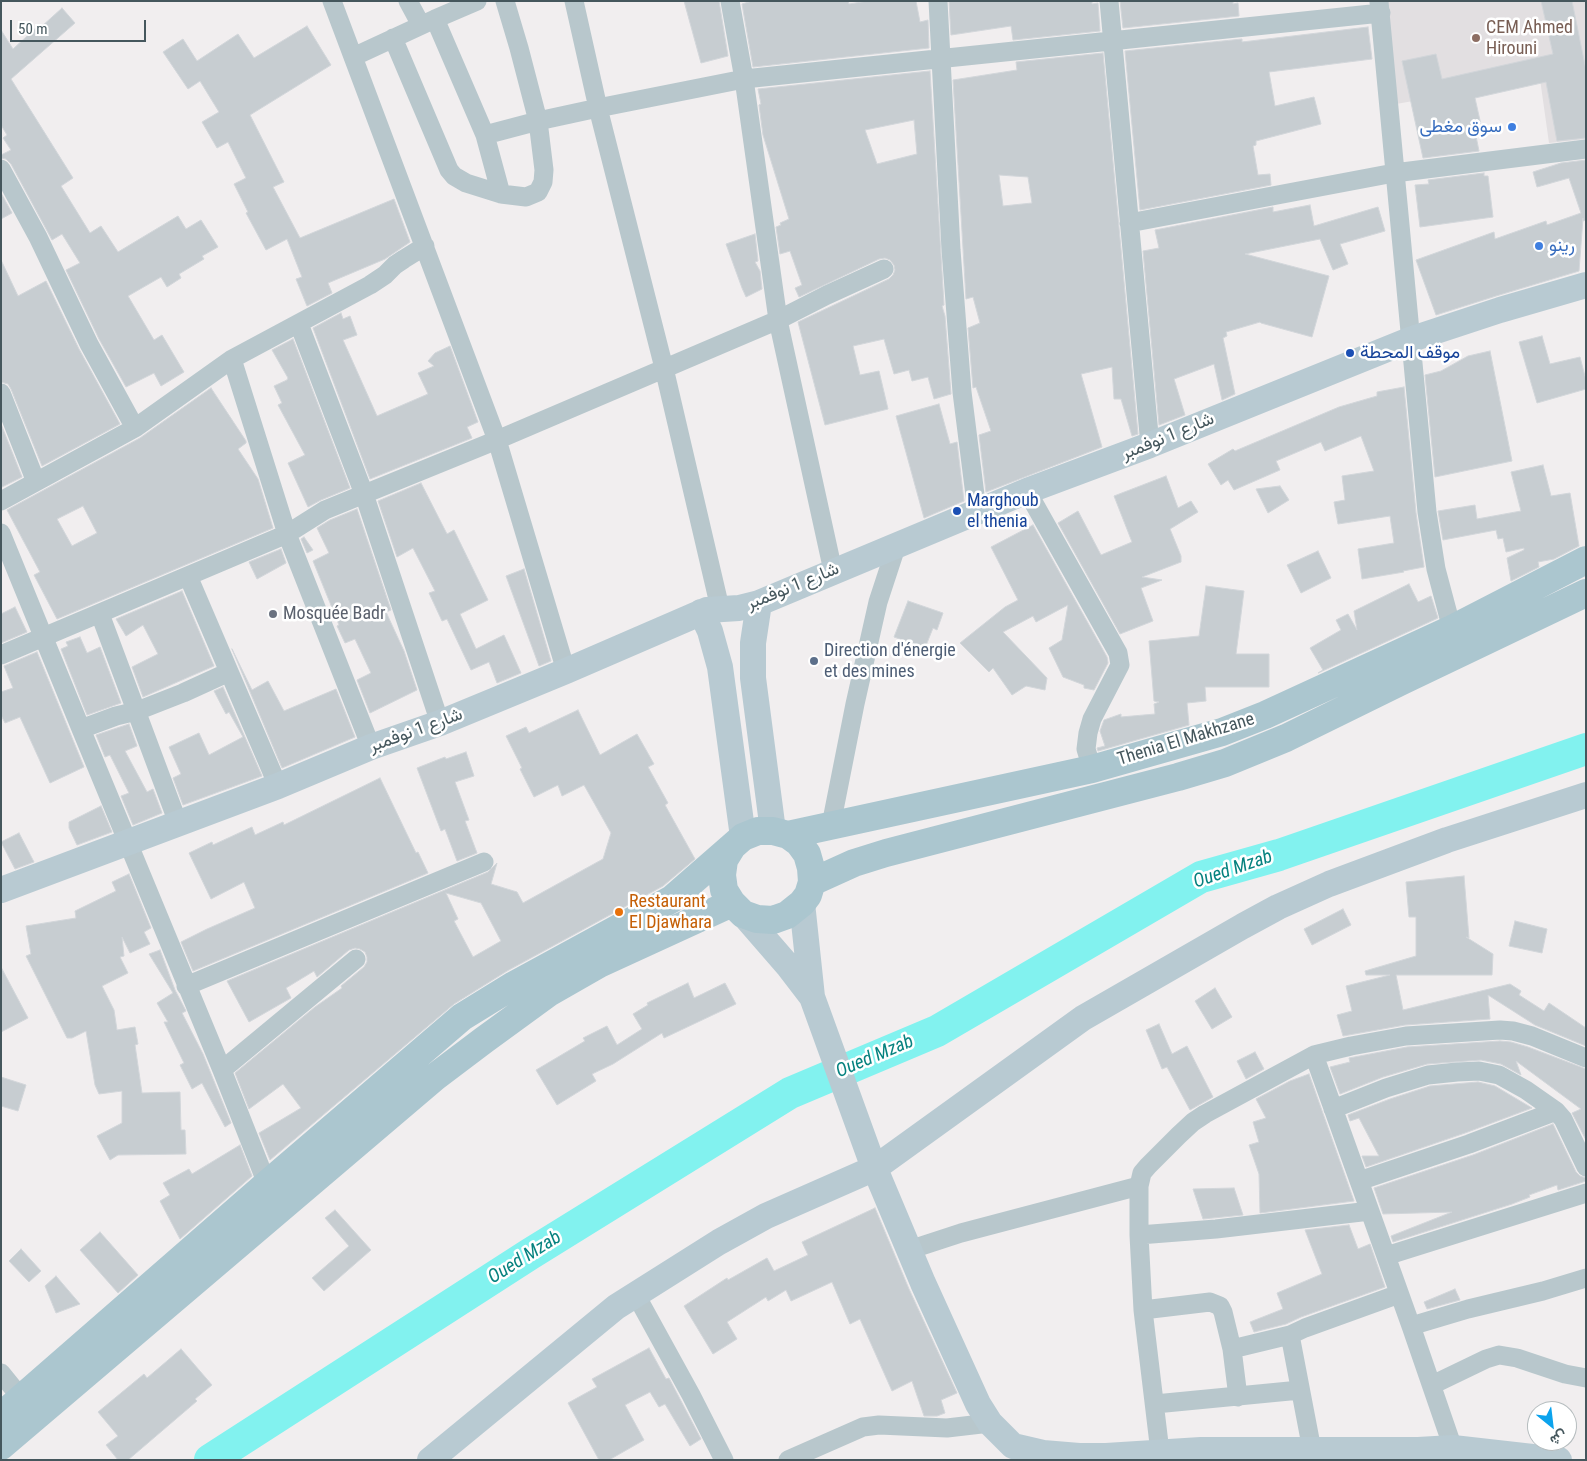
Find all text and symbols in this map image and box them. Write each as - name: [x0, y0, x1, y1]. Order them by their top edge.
- scale bar: [12, 10, 149, 42]
- place label: CEM Ahmed Hirouni: [1486, 17, 1573, 59]
- text: 50 m: [18, 20, 48, 38]
- marker: CEM Ahmed Hirouni: [1470, 32, 1482, 44]
- place label: سوق مغطى: [1419, 116, 1502, 138]
- marker: سوق مغطى: [1506, 121, 1518, 133]
- place label: رينو: [1549, 235, 1575, 257]
- marker: رينو: [1533, 240, 1545, 252]
- place label: موقف المحطة: [1360, 342, 1460, 364]
- marker: موقف المحطة: [1344, 347, 1356, 359]
- street label: شارع 1 نوفمبر: [1118, 409, 1218, 465]
- place label: Marghoub el thenia: [967, 490, 1039, 532]
- marker: Marghoub el thenia: [951, 505, 963, 517]
- street label: شارع 1 نوفمبر: [743, 559, 843, 615]
- place label: Mosquée Badr: [283, 603, 385, 625]
- marker: Mosquée Badr: [267, 608, 279, 620]
- place label: Direction d'énergie et des mines: [824, 640, 956, 682]
- marker: Direction d'énergie et des mines: [808, 655, 820, 667]
- street label: شارع 1 نوفمبر: [366, 704, 466, 758]
- street label: Thenia El Makhzane: [1115, 709, 1257, 771]
- water label: Oued Mzab: [1191, 846, 1275, 894]
- place label: Restaurant El Djawhara: [629, 891, 712, 934]
- marker: Restaurant El Djawhara: [613, 906, 625, 918]
- water label: Oued Mzab: [833, 1030, 917, 1084]
- water label: Oued Mzab: [484, 1227, 566, 1289]
- north arrow: [1527, 1401, 1577, 1451]
- text: ش: [1548, 1427, 1570, 1449]

